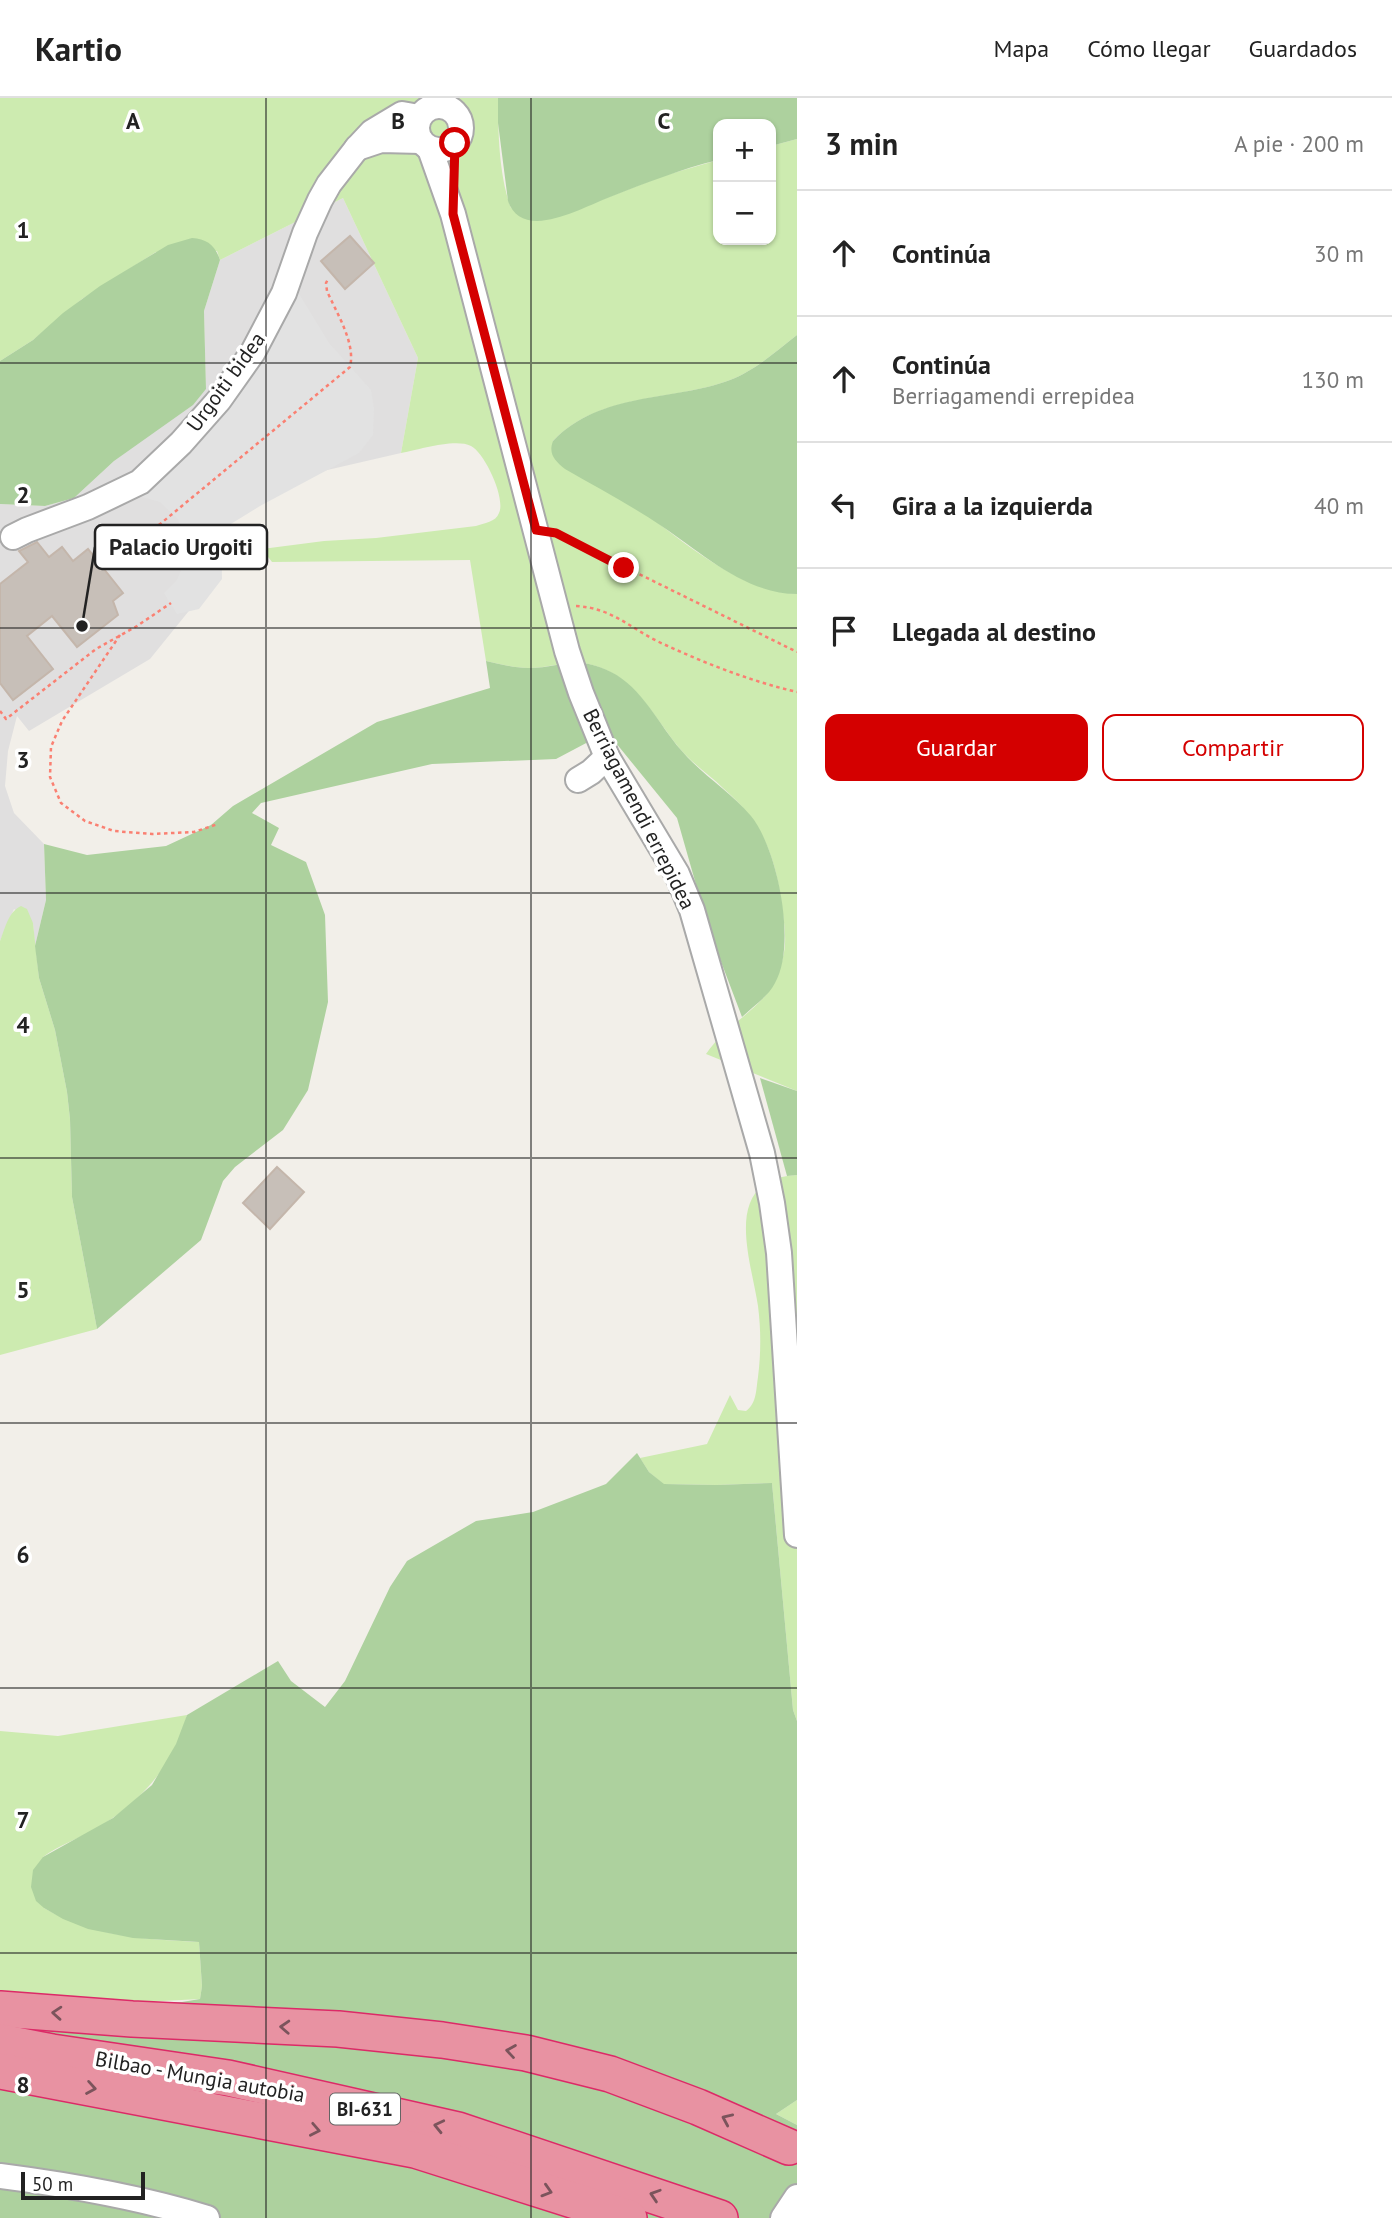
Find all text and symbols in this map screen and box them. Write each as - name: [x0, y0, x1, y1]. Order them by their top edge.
- text: Kartio: [35, 27, 122, 70]
- text: Mapa: [993, 33, 1049, 64]
- text: Cómo llegar: [1087, 33, 1211, 64]
- text: Guardados: [1249, 33, 1357, 64]
- text: A: [126, 106, 140, 135]
- text: B: [391, 106, 405, 135]
- text: C: [658, 106, 671, 135]
- map controls: [713, 119, 776, 245]
- button: +: [713, 119, 776, 182]
- text: 3 min: [825, 124, 898, 163]
- route start: [439, 127, 470, 158]
- text: A pie · 200 m: [1234, 129, 1364, 158]
- button: −: [713, 182, 776, 245]
- text: 1: [16, 215, 30, 244]
- icon: ahead: [825, 234, 863, 272]
- text: Continúa: [892, 237, 991, 270]
- text: 30 m: [1314, 239, 1364, 268]
- street label: Urgoiti bidea: [180, 327, 271, 437]
- text: Continúa: [892, 348, 991, 381]
- icon: ahead: [825, 360, 863, 398]
- text: 130 m: [1302, 365, 1364, 394]
- text: Berriagamendi errepidea: [892, 381, 1135, 410]
- text: 2: [16, 480, 30, 509]
- icon: left: [825, 486, 863, 524]
- text: Gira a la izquierda: [892, 489, 1093, 522]
- text: 40 m: [1314, 491, 1364, 520]
- callout: Palacio Urgoiti: [95, 525, 267, 569]
- text: Palacio Urgoiti: [109, 532, 253, 561]
- route end: [608, 552, 639, 583]
- icon: arrive: [825, 612, 863, 650]
- text: Llegada al destino: [892, 615, 1096, 648]
- street label: Berriagamendi errepidea: [577, 704, 702, 914]
- button: Guardar: [825, 714, 1088, 781]
- button: Compartir: [1102, 714, 1364, 781]
- text: 3: [16, 745, 30, 774]
- text: 4: [16, 1010, 30, 1039]
- text: 5: [16, 1275, 30, 1304]
- text: 6: [16, 1540, 30, 1569]
- text: 7: [16, 1805, 30, 1834]
- one-way arrow: [52, 2006, 63, 2021]
- one-way arrow: [279, 2019, 290, 2034]
- one-way arrow: [505, 2044, 516, 2059]
- street label: Bilbao - Mungia autobia: [93, 2045, 307, 2108]
- text: 8: [16, 2070, 30, 2099]
- one-way arrow: [85, 2080, 97, 2095]
- road number: BI-631: [330, 2094, 400, 2124]
- one-way arrow: [722, 2113, 734, 2127]
- one-way arrow: [433, 2120, 445, 2134]
- one-way arrow: [309, 2122, 321, 2137]
- scale bar: [21, 2169, 145, 2201]
- text: 50 m: [32, 2172, 73, 2196]
- one-way arrow: [540, 2183, 552, 2197]
- one-way arrow: [650, 2189, 662, 2203]

